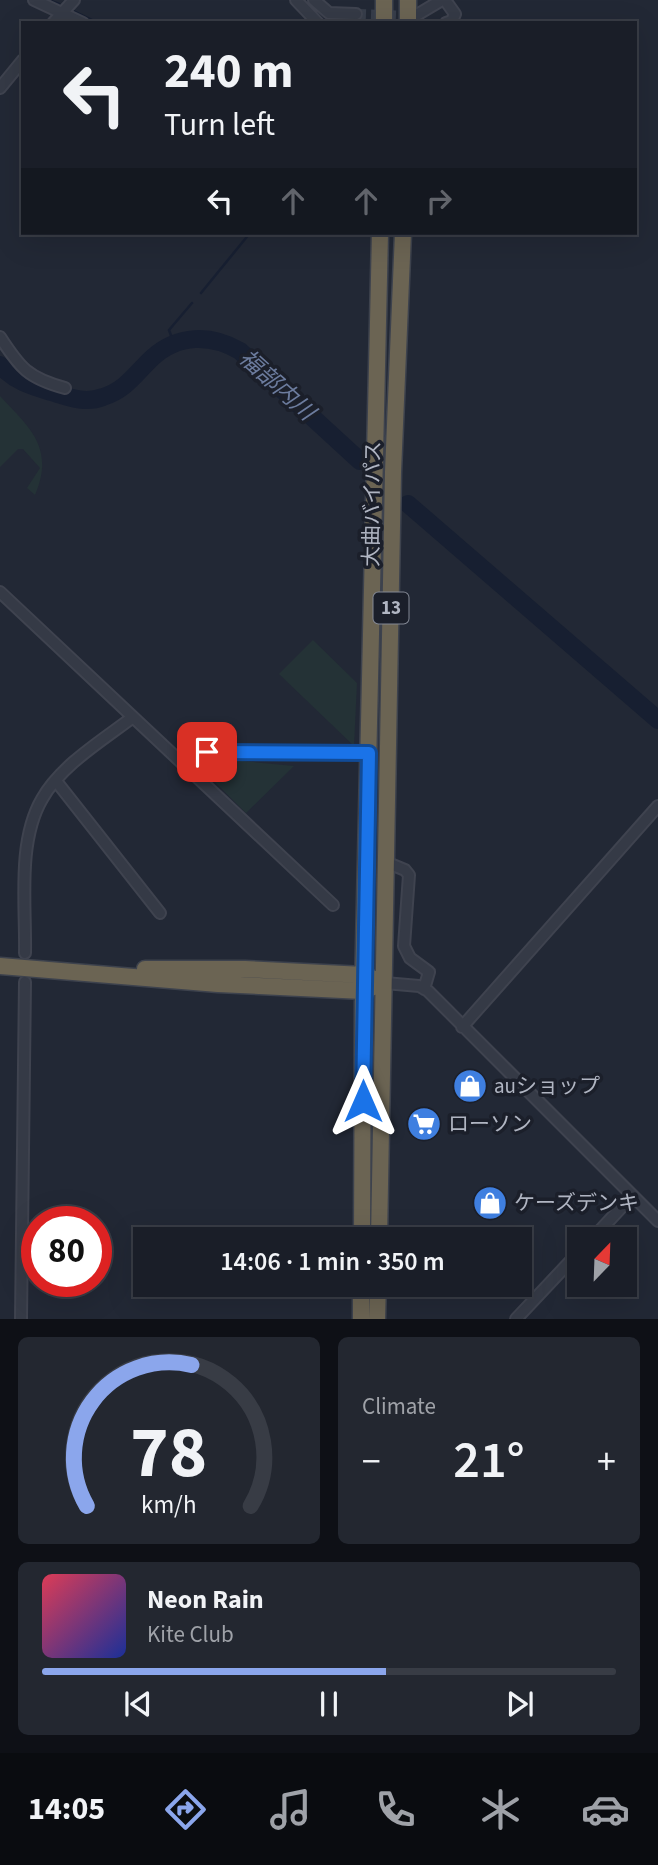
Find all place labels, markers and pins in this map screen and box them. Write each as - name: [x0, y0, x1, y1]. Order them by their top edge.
- pin: [177, 722, 237, 782]
- shop icon: auショップ: [451, 1067, 489, 1105]
- place label: auショップ: [494, 1071, 600, 1101]
- supermarket icon: ローソン: [405, 1105, 443, 1143]
- place label: ローソン: [448, 1109, 532, 1139]
- shop icon: ケーズデンキ: [471, 1184, 509, 1222]
- place label: ケーズデンキ: [514, 1188, 639, 1218]

